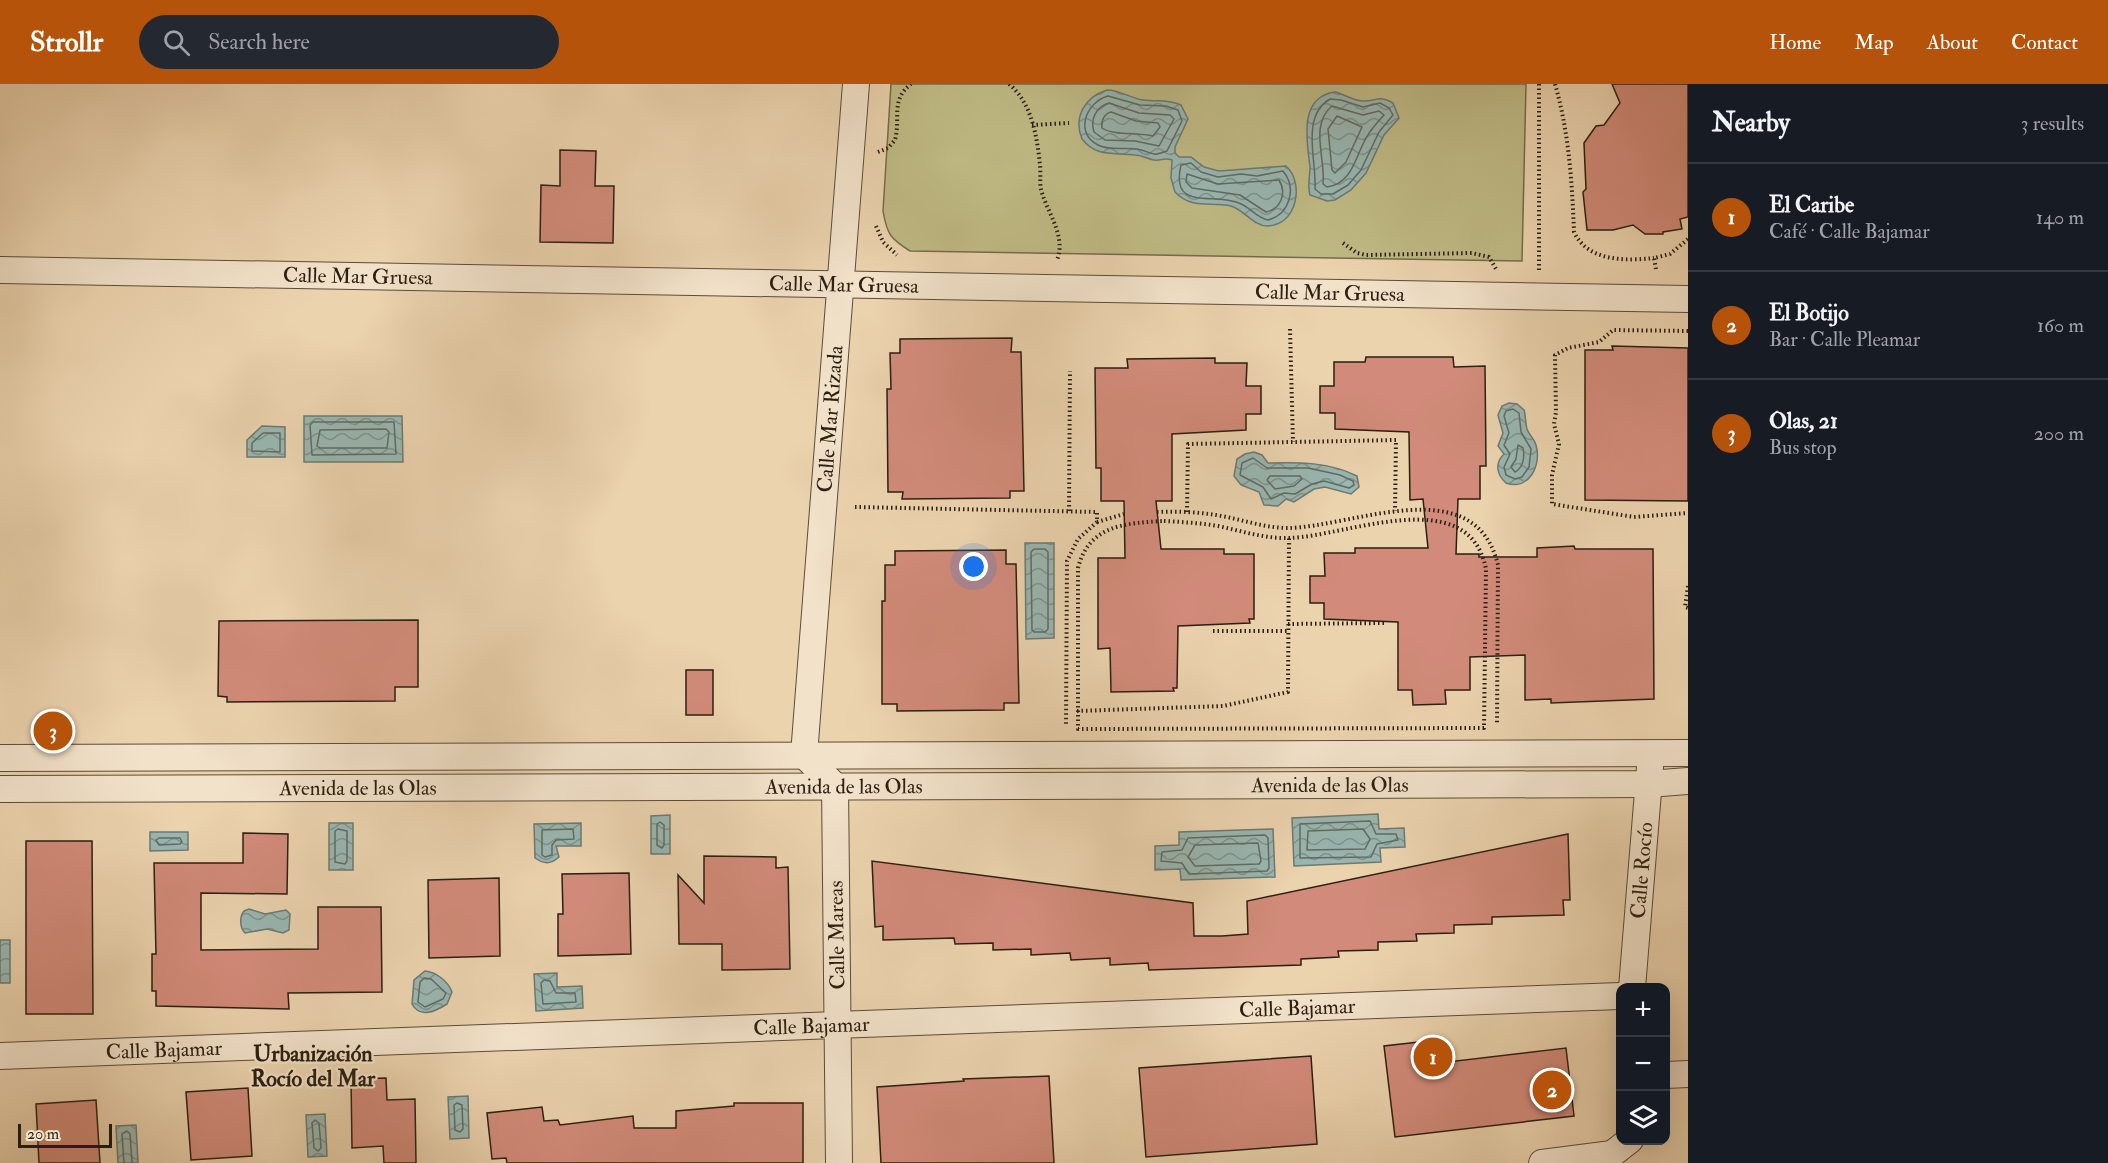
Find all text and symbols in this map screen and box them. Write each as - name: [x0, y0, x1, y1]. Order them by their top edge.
- search box: [139, 15, 559, 69]
- text: Strollr: [30, 25, 103, 60]
- icon: search: [160, 26, 193, 59]
- text: Search here: [208, 28, 310, 56]
- text: Home: [1769, 29, 1821, 56]
- text: Map: [1854, 29, 1894, 56]
- text: About: [1927, 29, 1978, 56]
- text: Contact: [2011, 29, 2078, 56]
- text: Nearby: [1712, 107, 1790, 139]
- text: 3 results: [2021, 111, 2084, 136]
- text: El Caribe: [1769, 191, 1854, 219]
- text: 1: [1728, 205, 1735, 230]
- text: 140 m: [2036, 205, 2084, 230]
- text: Café · Calle Bajamar: [1769, 219, 1930, 244]
- street label: Calle Mar Gruesa: [283, 261, 433, 291]
- street label: Calle Mar Gruesa: [769, 270, 919, 299]
- street label: Calle Mar Gruesa: [1255, 278, 1405, 308]
- text: El Botijo: [1769, 299, 1849, 327]
- text: 2: [1726, 313, 1737, 338]
- text: 160 m: [2037, 313, 2084, 338]
- text: Bar · Calle Pleamar: [1769, 327, 1920, 352]
- street label: Calle Mar Rizada: [811, 344, 849, 493]
- text: Olas, 21: [1769, 407, 1838, 435]
- text: 3: [1728, 421, 1735, 446]
- text: 200 m: [2034, 421, 2084, 446]
- text: Bus stop: [1769, 435, 1837, 460]
- your location: [959, 552, 988, 581]
- pin: 3: [34, 708, 72, 754]
- street label: Avenida de las Olas: [1250, 771, 1409, 799]
- street label: Avenida de las Olas: [764, 773, 923, 800]
- street label: Avenida de las Olas: [278, 774, 437, 802]
- street label: Calle Rocío: [1624, 821, 1659, 920]
- street label: Calle Mareas: [823, 880, 851, 990]
- map controls: [1616, 983, 1670, 1145]
- button: +: [1616, 983, 1670, 1037]
- street label: Calle Bajamar: [1238, 992, 1356, 1024]
- street label: Calle Bajamar: [753, 1010, 870, 1042]
- street label: Calle Bajamar: [105, 1034, 223, 1066]
- pin: 1: [1414, 1034, 1452, 1080]
- button: −: [1616, 1037, 1670, 1091]
- district label: Urbanización Rocío del Mar: [251, 1040, 376, 1093]
- pin: 2: [1532, 1068, 1572, 1112]
- button: layers: [1616, 1091, 1670, 1145]
- scale bar: [18, 1121, 112, 1148]
- text: 20 m: [27, 1124, 59, 1144]

